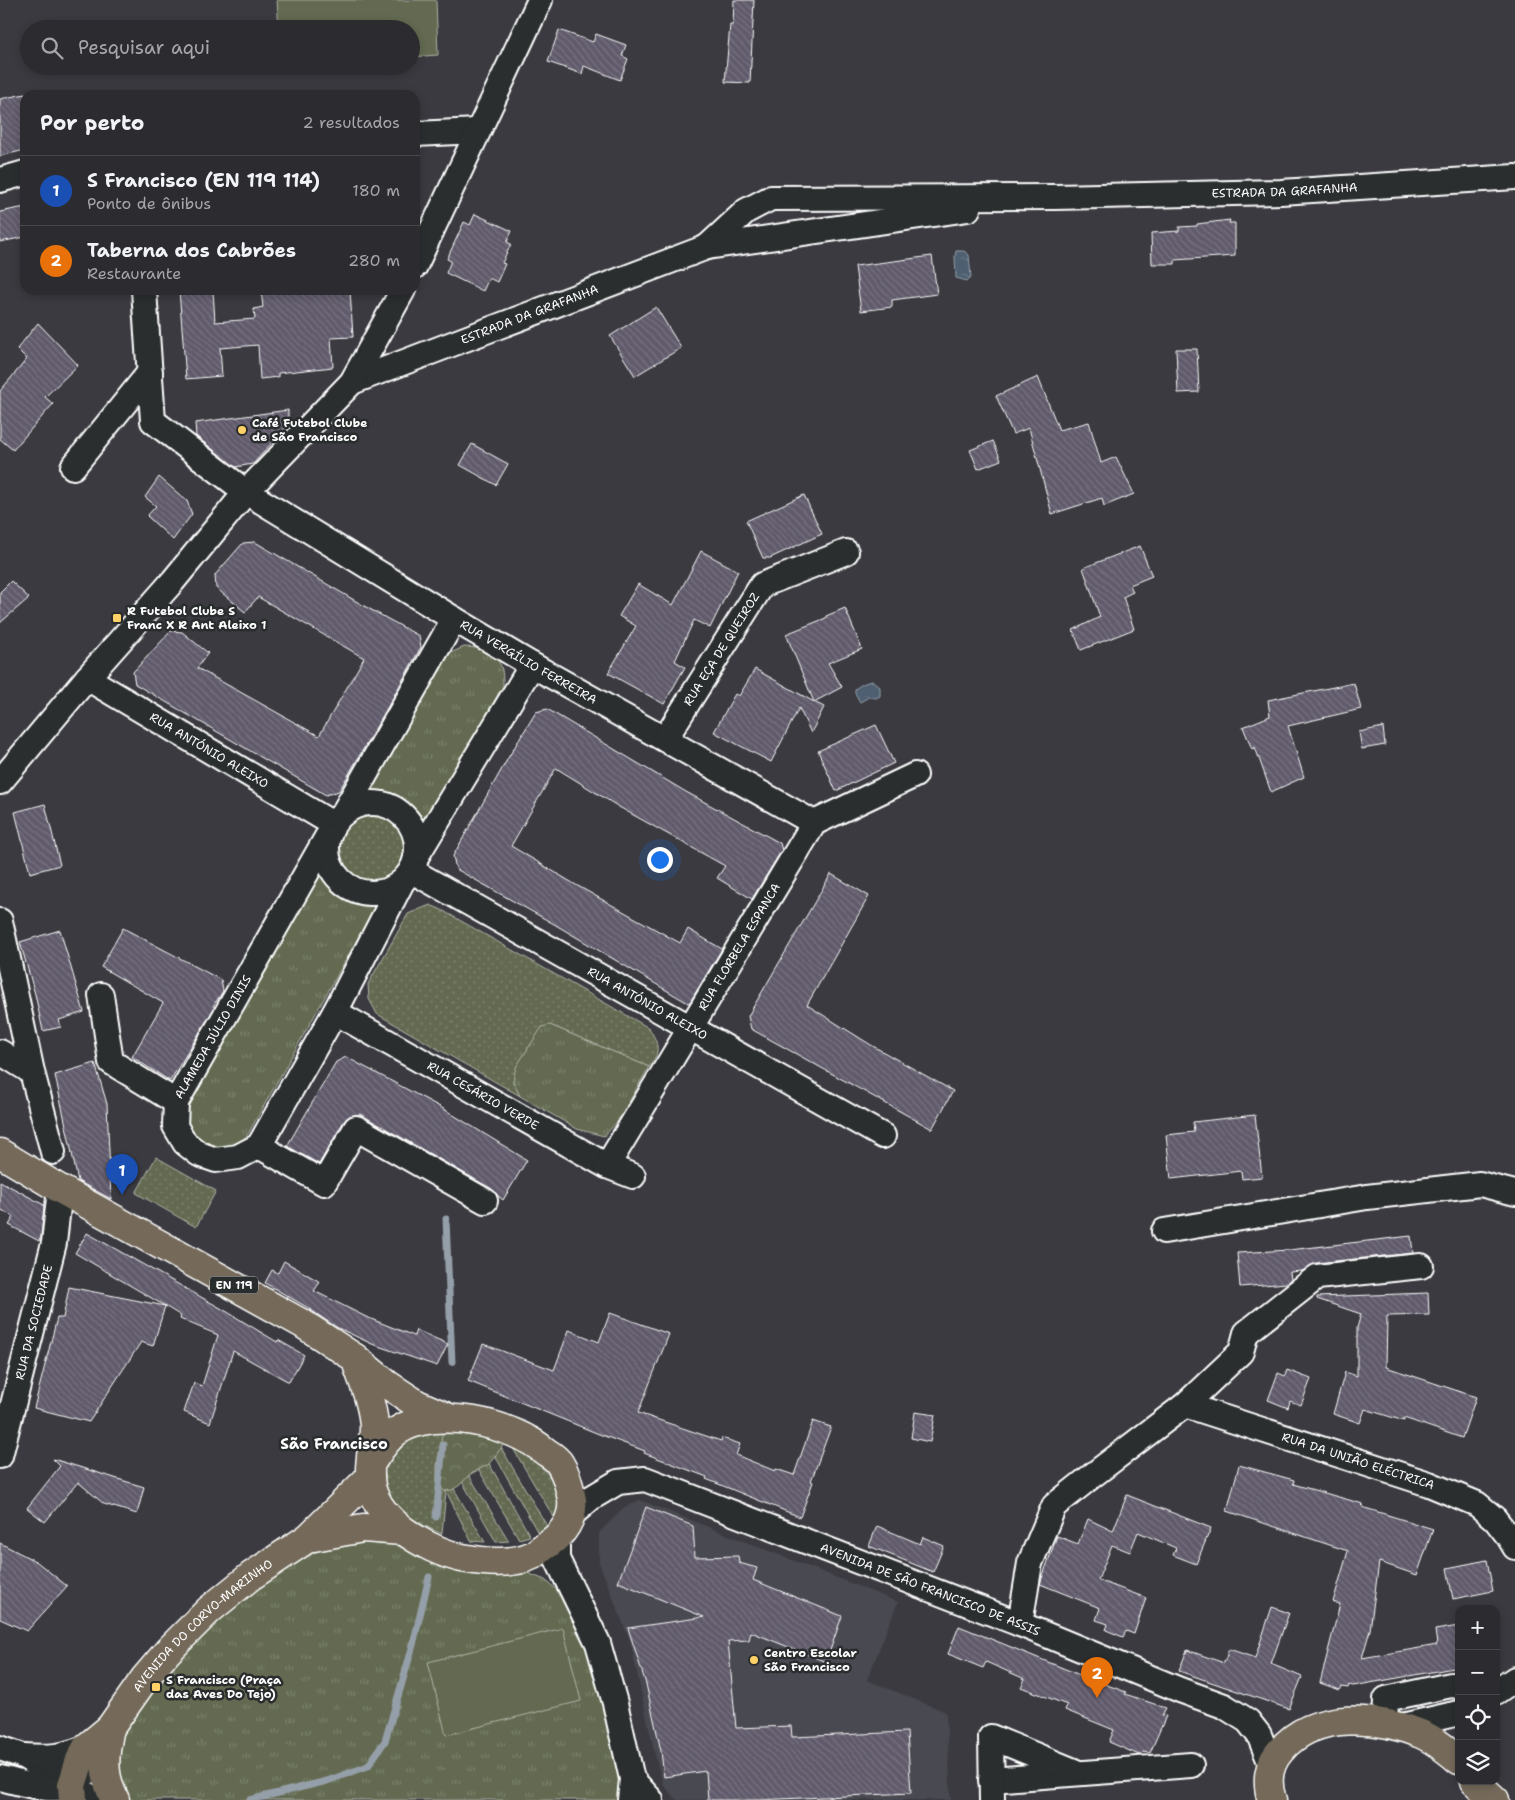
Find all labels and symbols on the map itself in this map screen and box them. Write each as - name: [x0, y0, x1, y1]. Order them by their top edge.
- street label: ESTRADA DA GRAFANHA: [1211, 179, 1358, 202]
- street label: ESTRADA DA GRAFANHA: [458, 281, 601, 348]
- place label: Café Futebol Clube de São Francisco: [252, 415, 367, 445]
- marker: Café Futebol Clube de São Francisco: [236, 424, 248, 436]
- street label: RUA EÇA DE QUEIROZ: [680, 590, 763, 709]
- place label: R Futebol Clube S Franc X R Ant Aleixo 1: [127, 603, 266, 633]
- marker: R Futebol Clube S Franc X R Ant Aleixo 1: [111, 612, 123, 624]
- street label: RUA VERGÍLIO FERREIRA: [457, 616, 600, 708]
- street label: RUA ANTÓNIO ALEIXO: [147, 709, 271, 792]
- your location: [647, 847, 673, 873]
- street label: RUA FLORBELA ESPANCA: [695, 880, 784, 1014]
- street label: RUA ANTÓNIO ALEIXO: [584, 963, 710, 1044]
- street label: ALAMEDA JÚLIO DINIS: [171, 972, 255, 1102]
- street label: RUA CESÁRIO VERDE: [424, 1058, 542, 1134]
- pin: 1: [106, 1154, 138, 1195]
- street label: RUA DA SOCIEDADE: [12, 1263, 56, 1382]
- road number: EN 119: [210, 1276, 258, 1294]
- street label: RUA DA UNIÃO ELÉCTRICA: [1280, 1429, 1437, 1494]
- district label: São Francisco: [280, 1434, 388, 1454]
- street label: AVENIDA DE SÃO FRANCISCO DE ASSIS: [818, 1540, 1043, 1640]
- street label: AVENIDA DO CORVO-MARINHO: [129, 1556, 276, 1695]
- place label: Centro Escolar São Francisco: [764, 1645, 857, 1675]
- marker: Centro Escolar São Francisco: [748, 1654, 760, 1666]
- pin: 2: [1081, 1657, 1113, 1698]
- place label: S Francisco (Praça das Aves Do Tejo): [166, 1672, 282, 1702]
- marker: S Francisco (Praça das Aves Do Tejo): [150, 1681, 162, 1693]

